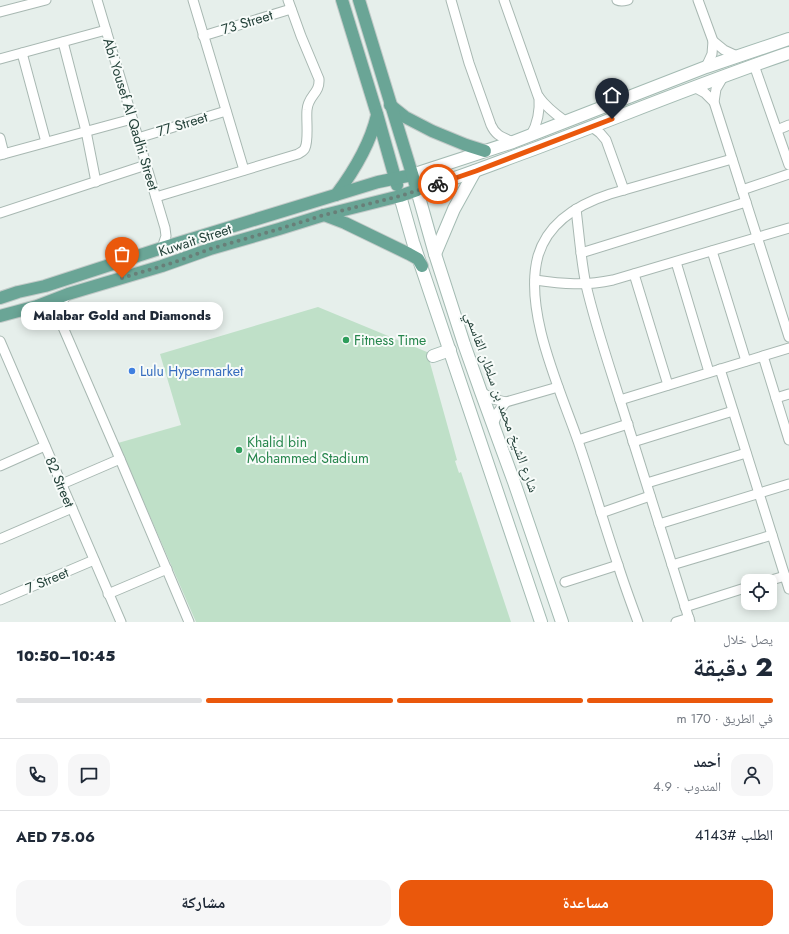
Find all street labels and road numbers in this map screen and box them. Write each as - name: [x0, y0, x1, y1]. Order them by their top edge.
- street label: 73 Street: [219, 5, 276, 39]
- street label: Abi Yousef Al Qadhi Street: [98, 35, 164, 193]
- street label: 77 Street: [154, 107, 211, 141]
- street label: Kuwait Street: [156, 219, 235, 261]
- street label: شارع الشيخ محمد بن سلطان القاسمي: [459, 309, 544, 496]
- street label: 82 Street: [40, 454, 80, 511]
- street label: 7 Street: [22, 562, 72, 598]

